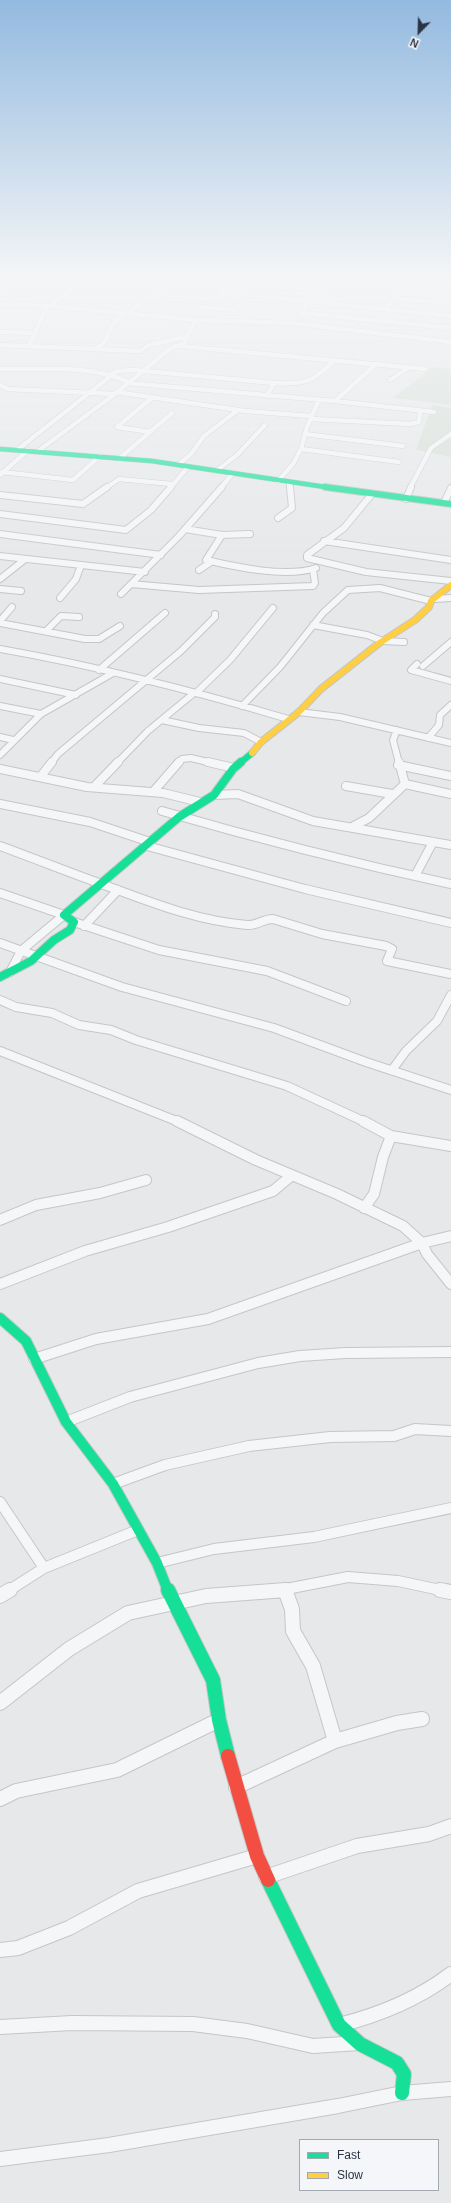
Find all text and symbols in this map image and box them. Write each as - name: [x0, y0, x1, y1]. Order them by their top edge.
- north arrow: [399, 12, 439, 52]
- text: N: [408, 36, 420, 50]
- legend: [299, 2139, 439, 2191]
- text: Fast: [337, 2148, 360, 2162]
- text: Slow: [337, 2168, 363, 2182]

